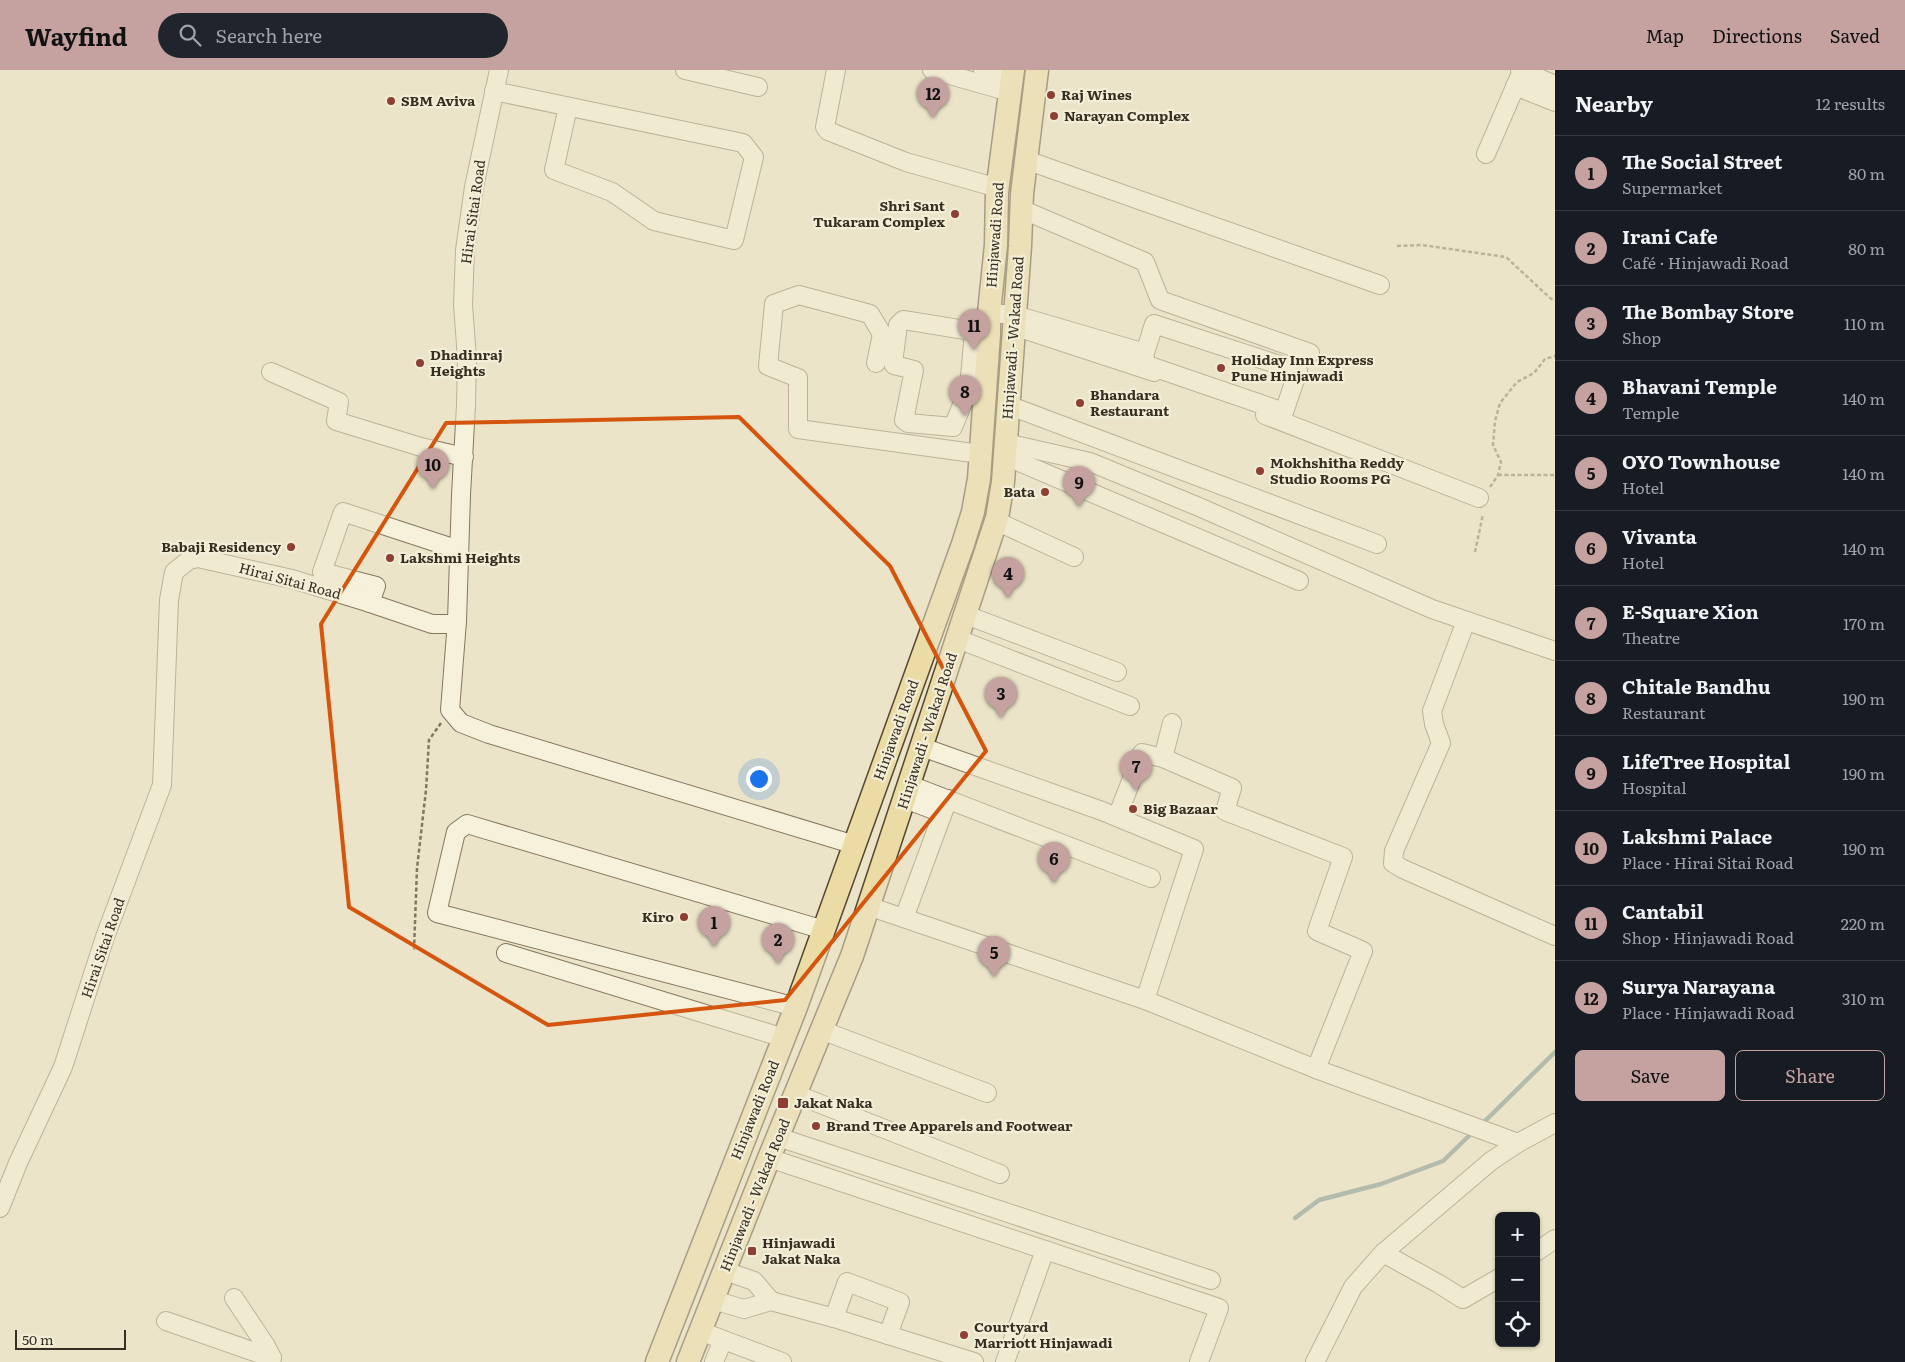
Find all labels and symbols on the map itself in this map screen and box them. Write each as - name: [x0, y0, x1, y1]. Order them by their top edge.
- pin: 12: [917, 77, 949, 118]
- place label: Raj Wines: [1061, 84, 1132, 104]
- marker: Raj Wines: [1045, 89, 1057, 101]
- place label: SBM Aviva: [401, 90, 476, 110]
- marker: SBM Aviva: [385, 95, 397, 107]
- place label: Narayan Complex: [1064, 105, 1190, 125]
- marker: Narayan Complex: [1048, 110, 1060, 122]
- street label: Hirai Sitai Road: [455, 158, 489, 265]
- street label: Hinjawadi Road: [980, 181, 1008, 288]
- place label: Shri Sant Tukaram Complex: [813, 195, 946, 231]
- marker: Shri Sant Tukaram Complex: [949, 208, 961, 220]
- street label: Hinjawadi - Wakad Road: [996, 255, 1028, 420]
- pin: 11: [958, 309, 990, 350]
- place label: Dhadinraj Heights: [430, 344, 503, 380]
- place label: Holiday Inn Express Pune Hinjawadi: [1231, 349, 1373, 385]
- marker: Dhadinraj Heights: [414, 357, 426, 369]
- marker: Holiday Inn Express Pune Hinjawadi: [1215, 362, 1227, 374]
- pin: 8: [949, 375, 981, 416]
- place label: Bhandara Restaurant: [1090, 384, 1170, 420]
- marker: Bhandara Restaurant: [1074, 397, 1086, 409]
- pin: 10: [417, 448, 449, 489]
- place label: Mokhshitha Reddy Studio Rooms PG: [1270, 452, 1404, 488]
- marker: Mokhshitha Reddy Studio Rooms PG: [1254, 465, 1266, 477]
- pin: 9: [1063, 466, 1095, 507]
- place label: Bata: [1003, 481, 1036, 501]
- marker: Bata: [1039, 486, 1051, 498]
- place label: Babaji Residency: [161, 536, 281, 556]
- marker: Babaji Residency: [285, 541, 297, 553]
- place label: Lakshmi Heights: [400, 547, 520, 567]
- marker: Lakshmi Heights: [384, 552, 396, 564]
- street label: Hirai Sitai Road: [237, 557, 344, 603]
- pin: 4: [992, 557, 1024, 598]
- street label: Hinjawadi - Wakad Road: [891, 649, 961, 812]
- street label: Hinjawadi Road: [868, 676, 923, 783]
- pin: 3: [985, 677, 1017, 718]
- pin: 7: [1120, 750, 1152, 791]
- your location: [746, 766, 772, 792]
- place label: Big Bazaar: [1143, 798, 1218, 818]
- marker: Big Bazaar: [1127, 803, 1139, 815]
- pin: 6: [1038, 842, 1070, 883]
- street label: Hirai Sitai Road: [75, 894, 129, 1001]
- place label: Kiro: [642, 906, 674, 926]
- pin: 1: [698, 906, 730, 947]
- marker: Kiro: [678, 911, 690, 923]
- pin: 2: [762, 923, 794, 964]
- pin: 5: [978, 936, 1010, 977]
- street label: Hinjawadi Road: [725, 1056, 783, 1162]
- place label: Jakat Naka: [794, 1092, 874, 1112]
- marker: Jakat Naka: [776, 1096, 790, 1110]
- street label: Hinjawadi - Wakad Road: [714, 1115, 794, 1274]
- place label: Brand Tree Apparels and Footwear: [826, 1115, 1073, 1135]
- marker: Brand Tree Apparels and Footwear: [810, 1120, 822, 1132]
- place label: Hinjawadi Jakat Naka: [762, 1232, 842, 1268]
- marker: Hinjawadi Jakat Naka: [746, 1245, 758, 1257]
- place label: Courtyard Marriott Hinjawadi: [974, 1316, 1113, 1352]
- scale bar: [15, 1327, 126, 1350]
- marker: Courtyard Marriott Hinjawadi: [958, 1329, 970, 1341]

